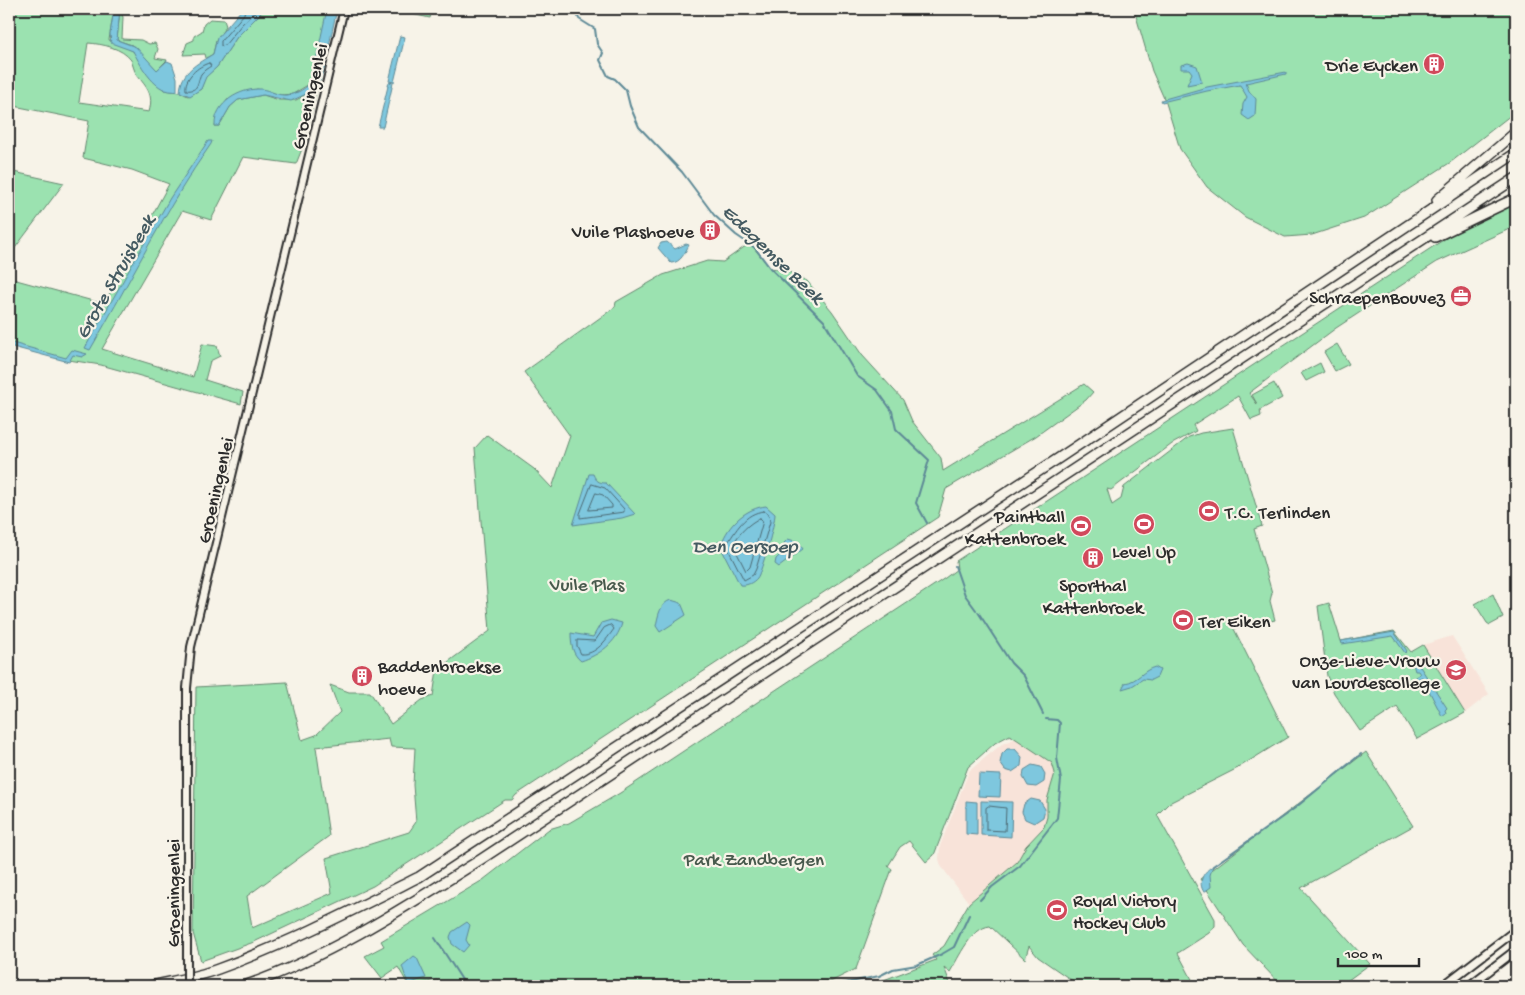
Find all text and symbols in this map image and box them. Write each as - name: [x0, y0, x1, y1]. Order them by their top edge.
- street label: Groeningenlei: [288, 41, 335, 152]
- building icon: Drie Eycken: [1422, 52, 1446, 76]
- place label: Drie Eycken: [1324, 56, 1418, 79]
- water label: Edegemse Beek: [716, 201, 829, 311]
- water label: Grote Struisbeek: [72, 210, 163, 344]
- building icon: Vuile Plashoeve: [698, 218, 722, 242]
- place label: Vuile Plashoeve: [571, 222, 694, 245]
- office icon: SchraepenBouvez: [1449, 284, 1473, 308]
- place label: SchraepenBouvez: [1309, 288, 1446, 311]
- street label: Groeningenlei: [194, 435, 241, 546]
- sports icon: T.C. Terlinden: [1197, 499, 1221, 523]
- place label: T.C. Terlinden: [1224, 503, 1330, 526]
- place label: Paintball Kattenbroek: [965, 507, 1067, 552]
- sports icon: Level Up: [1132, 512, 1156, 536]
- sports icon: Paintball Kattenbroek: [1069, 514, 1093, 538]
- water label: Den Oersoep: [693, 537, 799, 560]
- place label: Level Up: [1112, 542, 1177, 565]
- building icon: Sporthal Kattenbroek: [1081, 546, 1105, 570]
- park label: Vuile Plas: [549, 575, 625, 598]
- place label: Sporthal Kattenbroek: [1043, 576, 1145, 621]
- sports icon: Ter Eiken: [1171, 608, 1195, 632]
- place label: Ter Eiken: [1198, 612, 1271, 635]
- place label: Onze-Lieve-Vrouw van Lourdescollege: [1292, 651, 1440, 696]
- place label: Baddenbroekse hoeve: [377, 657, 501, 702]
- school or university icon: Onze-Lieve-Vrouw van Lourdescollege: [1444, 658, 1468, 682]
- building icon: Baddenbroekse hoeve: [350, 664, 374, 688]
- street label: Groeningenlei: [164, 839, 187, 947]
- park label: Park Zandbergen: [683, 850, 824, 873]
- place label: Royal Victory Hockey Club: [1073, 891, 1177, 936]
- sports icon: Royal Victory Hockey Club: [1045, 898, 1069, 922]
- scale bar: [1338, 935, 1419, 967]
- text: 100 m: [1344, 946, 1383, 964]

